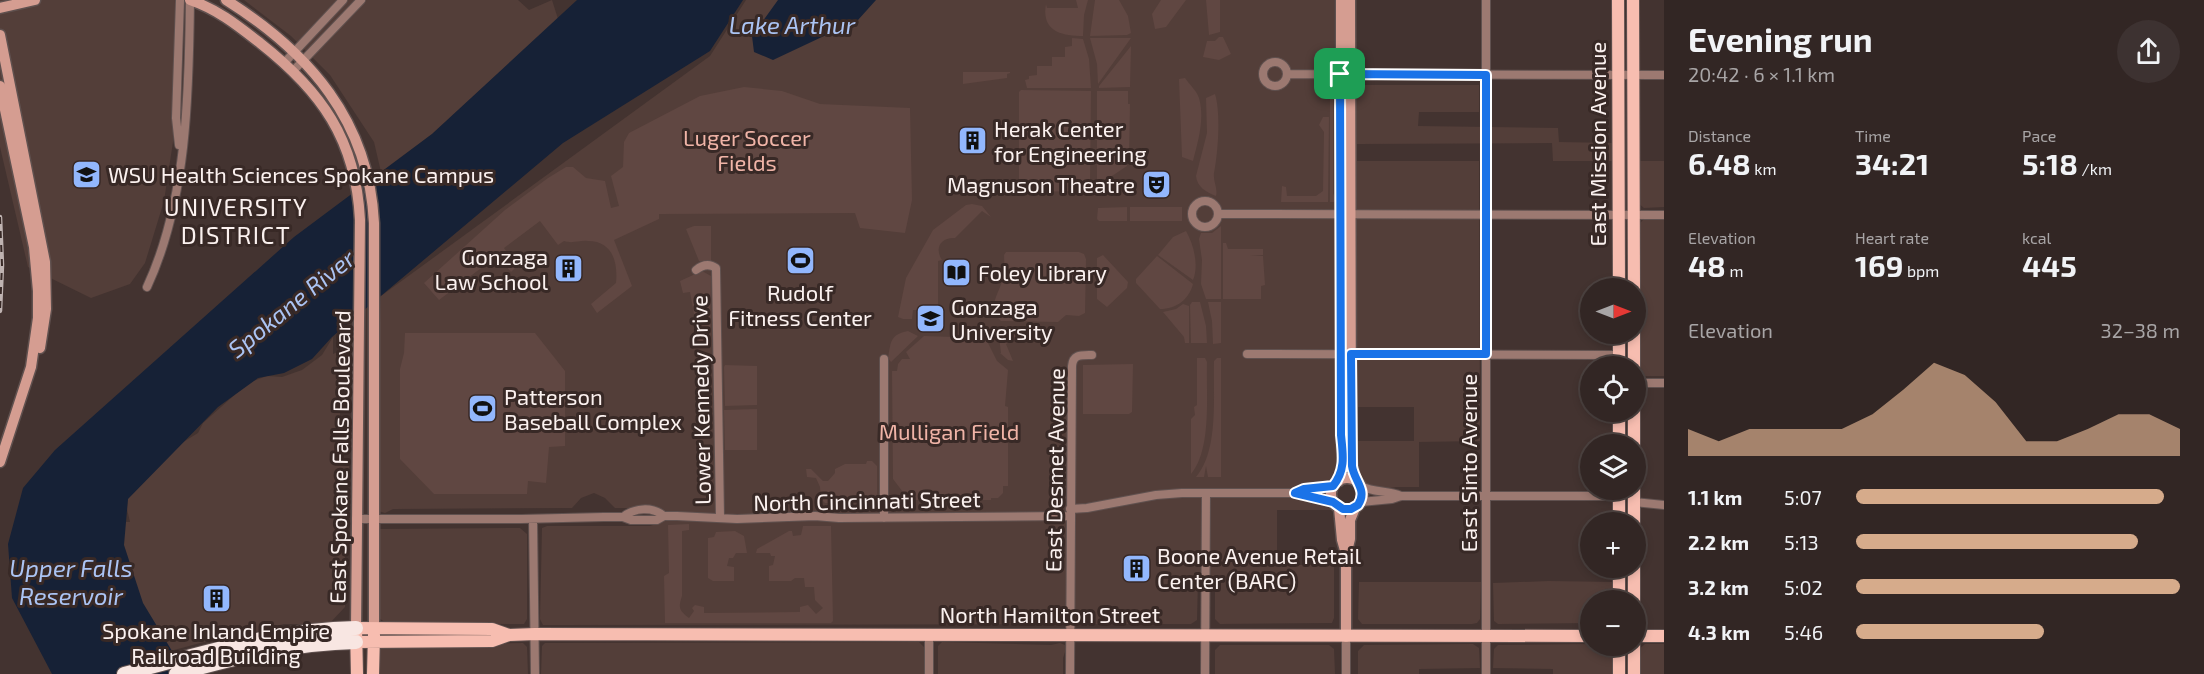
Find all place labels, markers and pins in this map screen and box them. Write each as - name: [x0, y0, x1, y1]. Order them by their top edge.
- pin: [1314, 48, 1365, 99]
- place label: Herak Center for Engineering: [994, 115, 1147, 166]
- building icon: Herak Center for Engineering: [957, 125, 989, 157]
- school or university icon: WSU Health Sciences Spokane Campus: [71, 158, 103, 190]
- place label: WSU Health Sciences Spokane Campus: [108, 161, 494, 187]
- theatre icon: Magnuson Theatre: [1140, 168, 1172, 200]
- place label: Magnuson Theatre: [947, 171, 1135, 197]
- place label: Gonzaga Law School: [435, 243, 548, 294]
- sports icon: Rudolf Fitness Center: [784, 244, 816, 276]
- building icon: Gonzaga Law School: [553, 253, 585, 285]
- library icon: Foley Library: [941, 256, 973, 288]
- place label: Foley Library: [978, 259, 1107, 285]
- place label: Rudolf Fitness Center: [728, 279, 872, 330]
- place label: Gonzaga University: [951, 293, 1053, 344]
- school or university icon: Gonzaga University: [914, 303, 946, 335]
- place label: Patterson Baseball Complex: [504, 383, 682, 434]
- sports icon: Patterson Baseball Complex: [467, 393, 499, 425]
- place label: Boone Avenue Retail Center (BARC): [1157, 542, 1361, 593]
- building icon: Boone Avenue Retail Center (BARC): [1120, 552, 1152, 584]
- building icon: Spokane Inland Empire Railroad Building: [200, 582, 232, 614]
- place label: Spokane Inland Empire Railroad Building: [102, 617, 330, 668]

